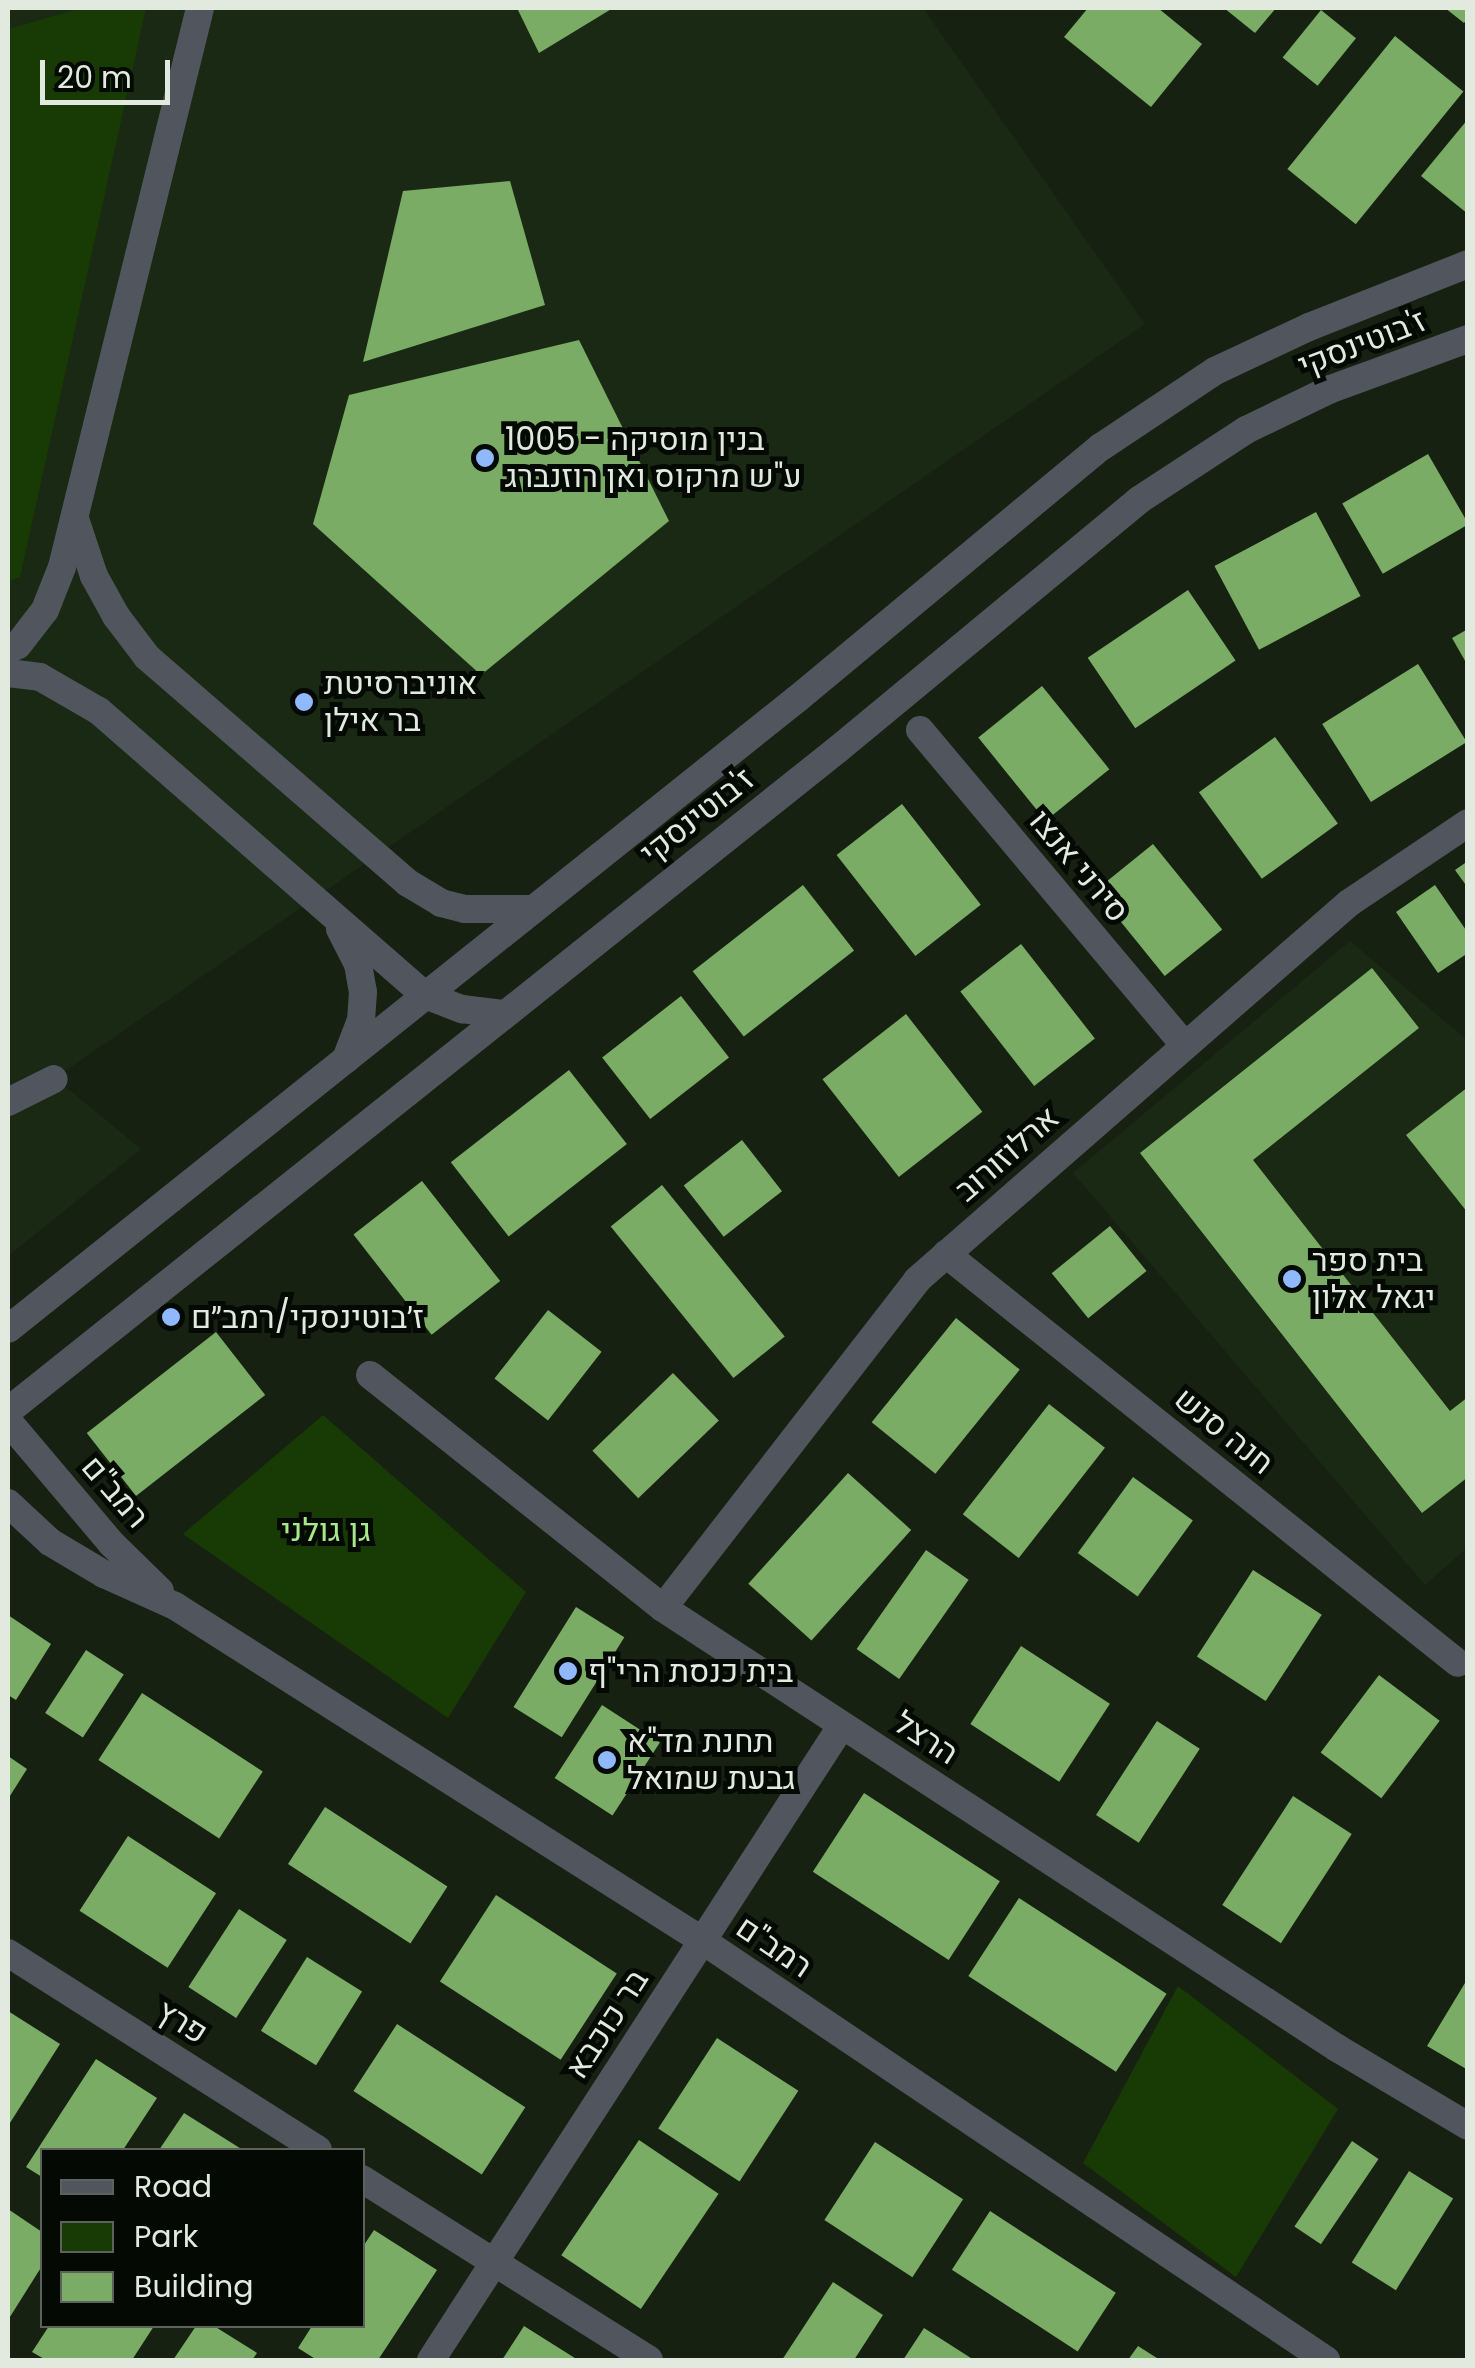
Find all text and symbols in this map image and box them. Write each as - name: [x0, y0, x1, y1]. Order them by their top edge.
- scale bar: [45, 40, 175, 102]
- text: 20 m: [57, 56, 132, 99]
- street label: ז'בוטינסקי: [1293, 301, 1431, 385]
- place label: 1005 - בנין מוסיקה ע"ש מרקוס ואן רוזנברג: [505, 421, 802, 496]
- marker: 1005 - בנין מוסיקה ע"ש מרקוס ואן רוזנברג: [474, 447, 496, 469]
- place label: אוניברסיטת בר אילן: [324, 665, 478, 740]
- marker: אוניברסיטת בר אילן: [293, 691, 315, 713]
- street label: ז'בוטינסקי: [633, 760, 761, 872]
- street label: סירני אנצו: [1021, 802, 1137, 930]
- street label: ארלוזורוב: [947, 1099, 1067, 1209]
- place label: בית ספר יגאל אלון: [1312, 1242, 1435, 1317]
- marker: בית ספר יגאל אלון: [1281, 1268, 1303, 1290]
- place label: ז׳בוטינסקי/רמב״ם: [191, 1298, 424, 1336]
- marker: ז׳בוטינסקי/רמב״ם: [160, 1306, 182, 1328]
- street label: חנה סנש: [1167, 1380, 1281, 1482]
- street label: רמב"ם: [73, 1448, 157, 1536]
- park label: גן גולני: [281, 1511, 371, 1549]
- place label: בית כנסת הרי"ף: [588, 1652, 793, 1690]
- marker: בית כנסת הרי"ף: [557, 1660, 579, 1682]
- street label: הרצל: [887, 1703, 965, 1773]
- place label: תחנת מד"א גבעת שמואל: [627, 1723, 795, 1798]
- marker: תחנת מד"א גבעת שמואל: [596, 1749, 618, 1771]
- street label: רמב"ם: [729, 1908, 819, 1986]
- street label: בר כוכבא: [558, 1962, 656, 2086]
- street label: פרץ: [149, 1992, 215, 2052]
- legend: [40, 2148, 365, 2328]
- text: Road: [134, 2165, 212, 2208]
- text: Park: [134, 2215, 198, 2258]
- text: Building: [134, 2265, 254, 2308]

